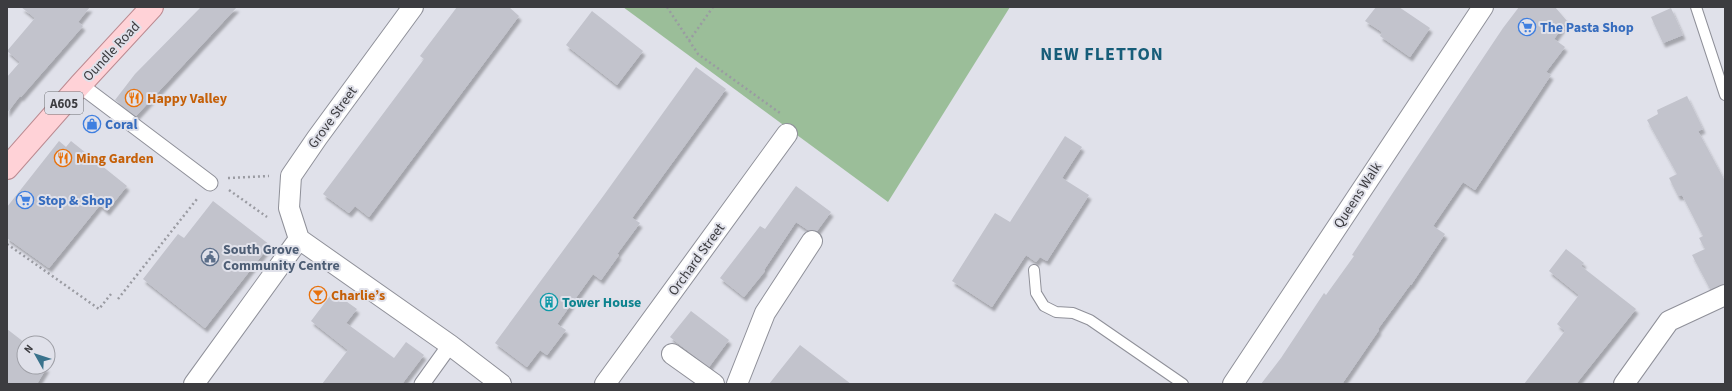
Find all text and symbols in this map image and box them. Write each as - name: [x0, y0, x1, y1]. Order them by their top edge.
- street label: Oundle Road: [79, 17, 145, 86]
- supermarket icon: The Pasta Shop: [1517, 17, 1537, 37]
- place label: The Pasta Shop: [1540, 18, 1634, 38]
- district label: NEW FLETTON: [1040, 42, 1164, 67]
- street label: Grove Street: [303, 82, 362, 153]
- restaurant icon: Happy Valley: [124, 88, 144, 108]
- place label: Happy Valley: [147, 89, 228, 109]
- road number: A605: [45, 92, 83, 114]
- shop icon: Coral: [82, 114, 102, 134]
- place label: Coral: [105, 115, 137, 135]
- restaurant icon: Ming Garden: [53, 148, 73, 168]
- place label: Ming Garden: [76, 149, 154, 169]
- street label: Queens Walk: [1329, 158, 1387, 233]
- supermarket icon: Stop & Shop: [15, 190, 35, 210]
- place label: Stop & Shop: [38, 191, 113, 211]
- street label: Orchard Street: [664, 219, 730, 300]
- place label: South Grove Community Centre: [223, 240, 340, 276]
- public building icon: South Grove Community Centre: [200, 247, 220, 267]
- bar icon: Charlie’s: [308, 285, 328, 305]
- place label: Charlie’s: [331, 286, 385, 306]
- building icon: Tower House: [539, 292, 559, 312]
- place label: Tower House: [562, 293, 641, 313]
- north arrow: [16, 335, 56, 375]
- text: N: [20, 341, 37, 357]

